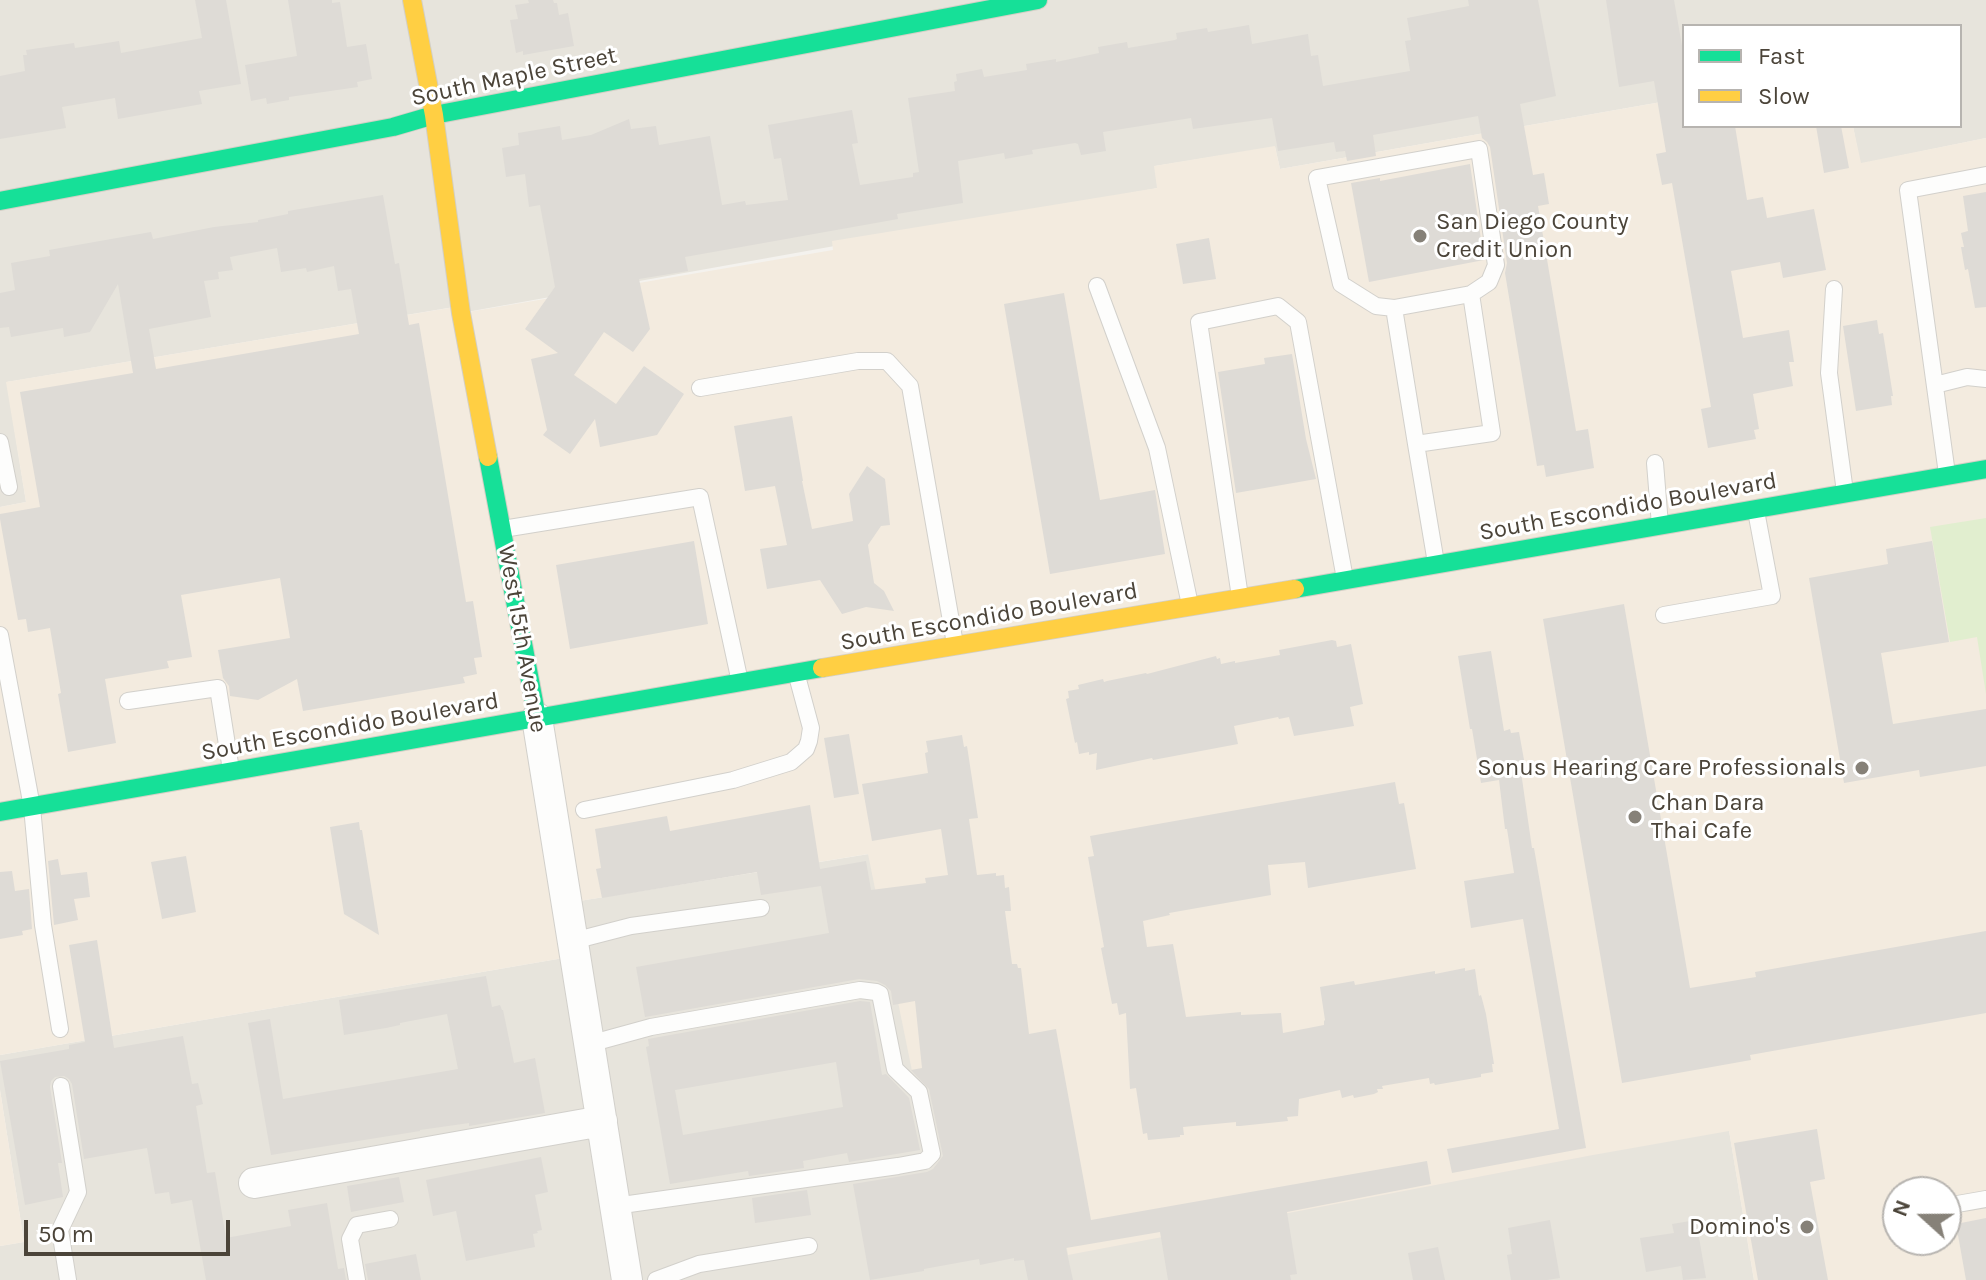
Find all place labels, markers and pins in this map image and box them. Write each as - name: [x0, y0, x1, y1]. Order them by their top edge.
- place label: San Diego County Credit Union: [1436, 208, 1629, 264]
- marker: San Diego County Credit Union: [1411, 227, 1429, 245]
- place label: Sonus Hearing Care Professionals: [1477, 754, 1846, 782]
- marker: Sonus Hearing Care Professionals: [1853, 759, 1871, 777]
- place label: Chan Dara Thai Cafe: [1651, 789, 1765, 845]
- marker: Chan Dara Thai Cafe: [1626, 808, 1644, 826]
- place label: Domino's: [1689, 1213, 1791, 1241]
- marker: Domino's: [1798, 1218, 1816, 1236]

